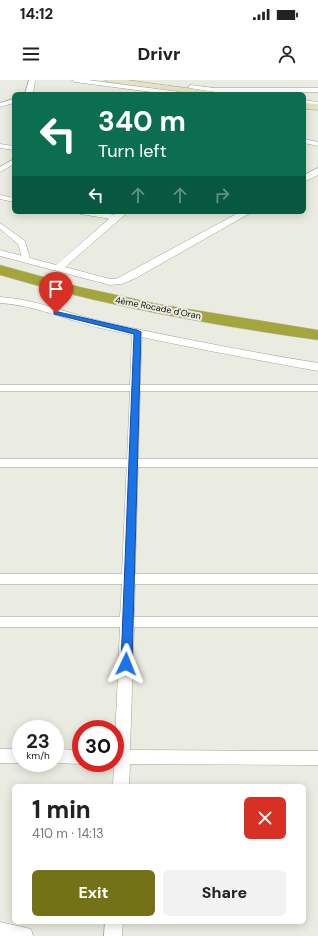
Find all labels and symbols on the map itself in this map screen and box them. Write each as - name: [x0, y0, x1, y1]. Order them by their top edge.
- pin: [39, 272, 73, 313]
- street label: 4ème Rocade d'Oran: [114, 294, 202, 322]
- position arrow: [105, 643, 147, 685]
- speed limit sign: 30: [72, 720, 124, 772]

